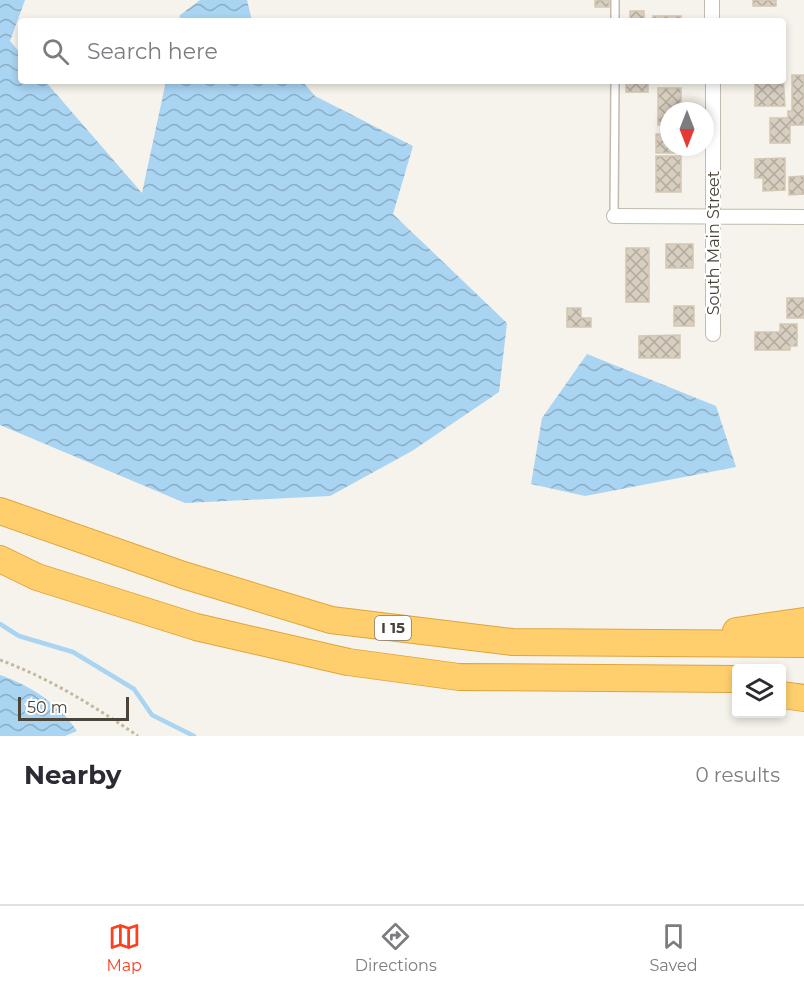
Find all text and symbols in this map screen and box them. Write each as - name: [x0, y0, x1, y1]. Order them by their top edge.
- search box: [18, 18, 786, 84]
- icon: search: [39, 35, 72, 68]
- text: Search here: [87, 38, 218, 65]
- north arrow: [660, 102, 714, 156]
- street label: South Main Street: [704, 170, 723, 315]
- road number: I 15: [375, 616, 411, 640]
- map controls: [732, 664, 786, 718]
- button: layers: [732, 664, 786, 718]
- scale bar: [18, 694, 129, 722]
- text: 50 m: [27, 698, 68, 717]
- text: Nearby: [24, 759, 121, 791]
- text: 0 results: [695, 763, 780, 787]
- tab: Map: [106, 920, 142, 975]
- tab: Directions: [355, 920, 437, 975]
- tab: Saved: [650, 920, 698, 975]

